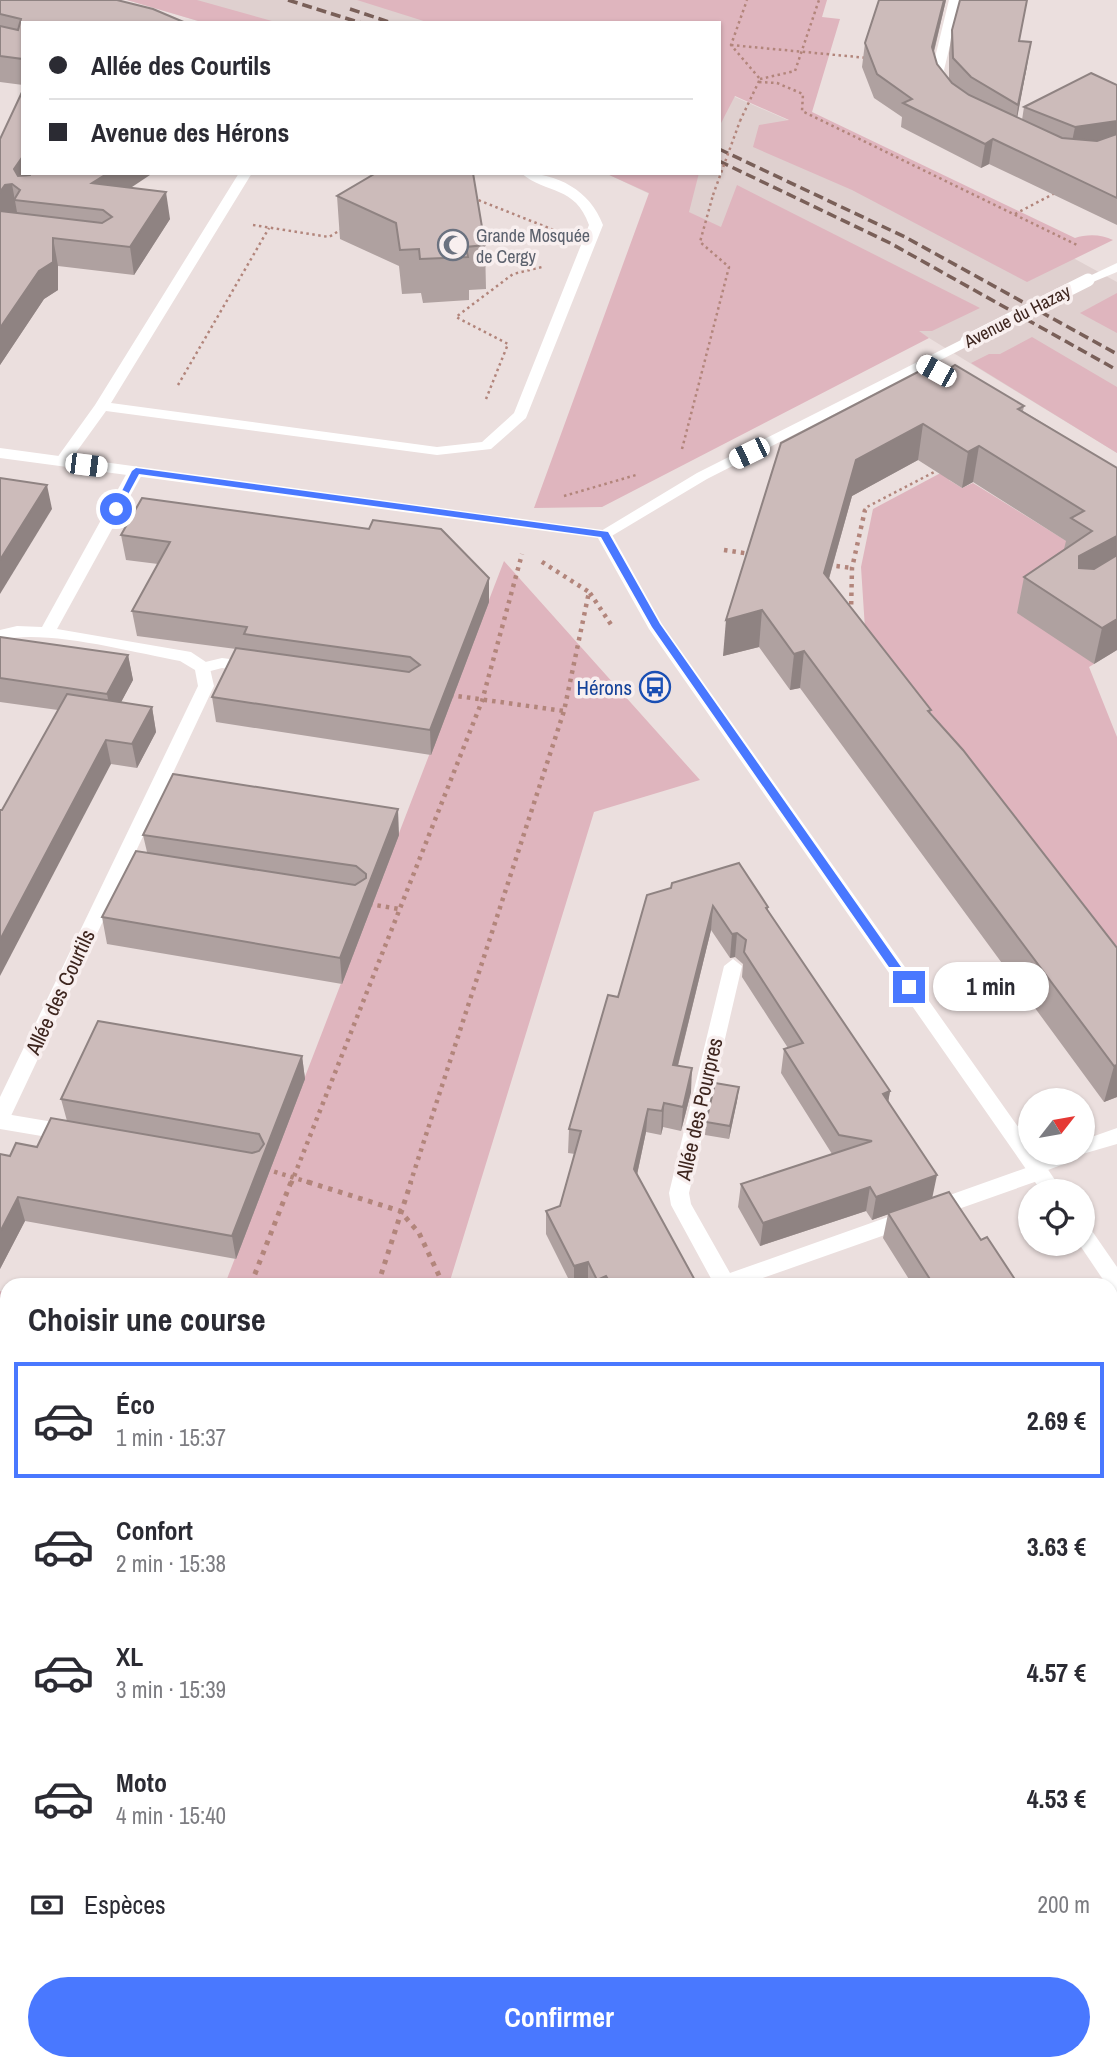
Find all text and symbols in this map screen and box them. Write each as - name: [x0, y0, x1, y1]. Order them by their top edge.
- text: Allée des Courtils: [91, 48, 271, 83]
- text: Avenue des Hérons: [91, 115, 289, 150]
- place label: Grande Mosquée de Cergy: [476, 223, 590, 269]
- mosque icon: Grande Mosquée de Cergy: [436, 228, 470, 262]
- street label: Avenue du Hazay: [959, 278, 1075, 354]
- car: [913, 352, 960, 390]
- car: [726, 434, 773, 472]
- car: [64, 452, 109, 478]
- route start: [100, 493, 132, 525]
- bus stop icon: Hérons: [638, 670, 672, 704]
- place label: Hérons: [576, 673, 632, 702]
- street label: Allée des Courtils: [18, 925, 102, 1060]
- callout: 1 min: [934, 962, 1049, 1012]
- route end: [893, 971, 925, 1003]
- text: 1 min: [966, 971, 1016, 1002]
- street label: Allée des Pourpres: [668, 1035, 729, 1184]
- north arrow: [1018, 1088, 1096, 1166]
- map controls: [1018, 1088, 1095, 1256]
- button: locate: [1018, 1179, 1095, 1256]
- text: Choisir une course: [28, 1298, 266, 1341]
- text: Éco: [116, 1387, 155, 1422]
- icon: car: [32, 1389, 95, 1452]
- text: 2.69 €: [1027, 1403, 1086, 1438]
- text: 1 min · 15:37: [116, 1422, 226, 1453]
- text: Confort: [116, 1513, 193, 1548]
- icon: car: [32, 1515, 95, 1578]
- text: 3.63 €: [1027, 1529, 1086, 1564]
- text: 2 min · 15:38: [116, 1548, 226, 1579]
- text: XL: [116, 1639, 143, 1674]
- icon: car: [32, 1641, 95, 1704]
- text: 4.57 €: [1027, 1655, 1086, 1690]
- text: 3 min · 15:39: [116, 1674, 226, 1705]
- text: Moto: [116, 1765, 167, 1800]
- icon: car: [32, 1767, 95, 1830]
- text: 4.53 €: [1027, 1781, 1086, 1816]
- text: 4 min · 15:40: [116, 1800, 226, 1831]
- icon: cash: [28, 1886, 66, 1924]
- text: Espèces: [84, 1887, 166, 1922]
- text: 200 m: [1038, 1889, 1090, 1920]
- button: Confirmer: [28, 1977, 1090, 2057]

